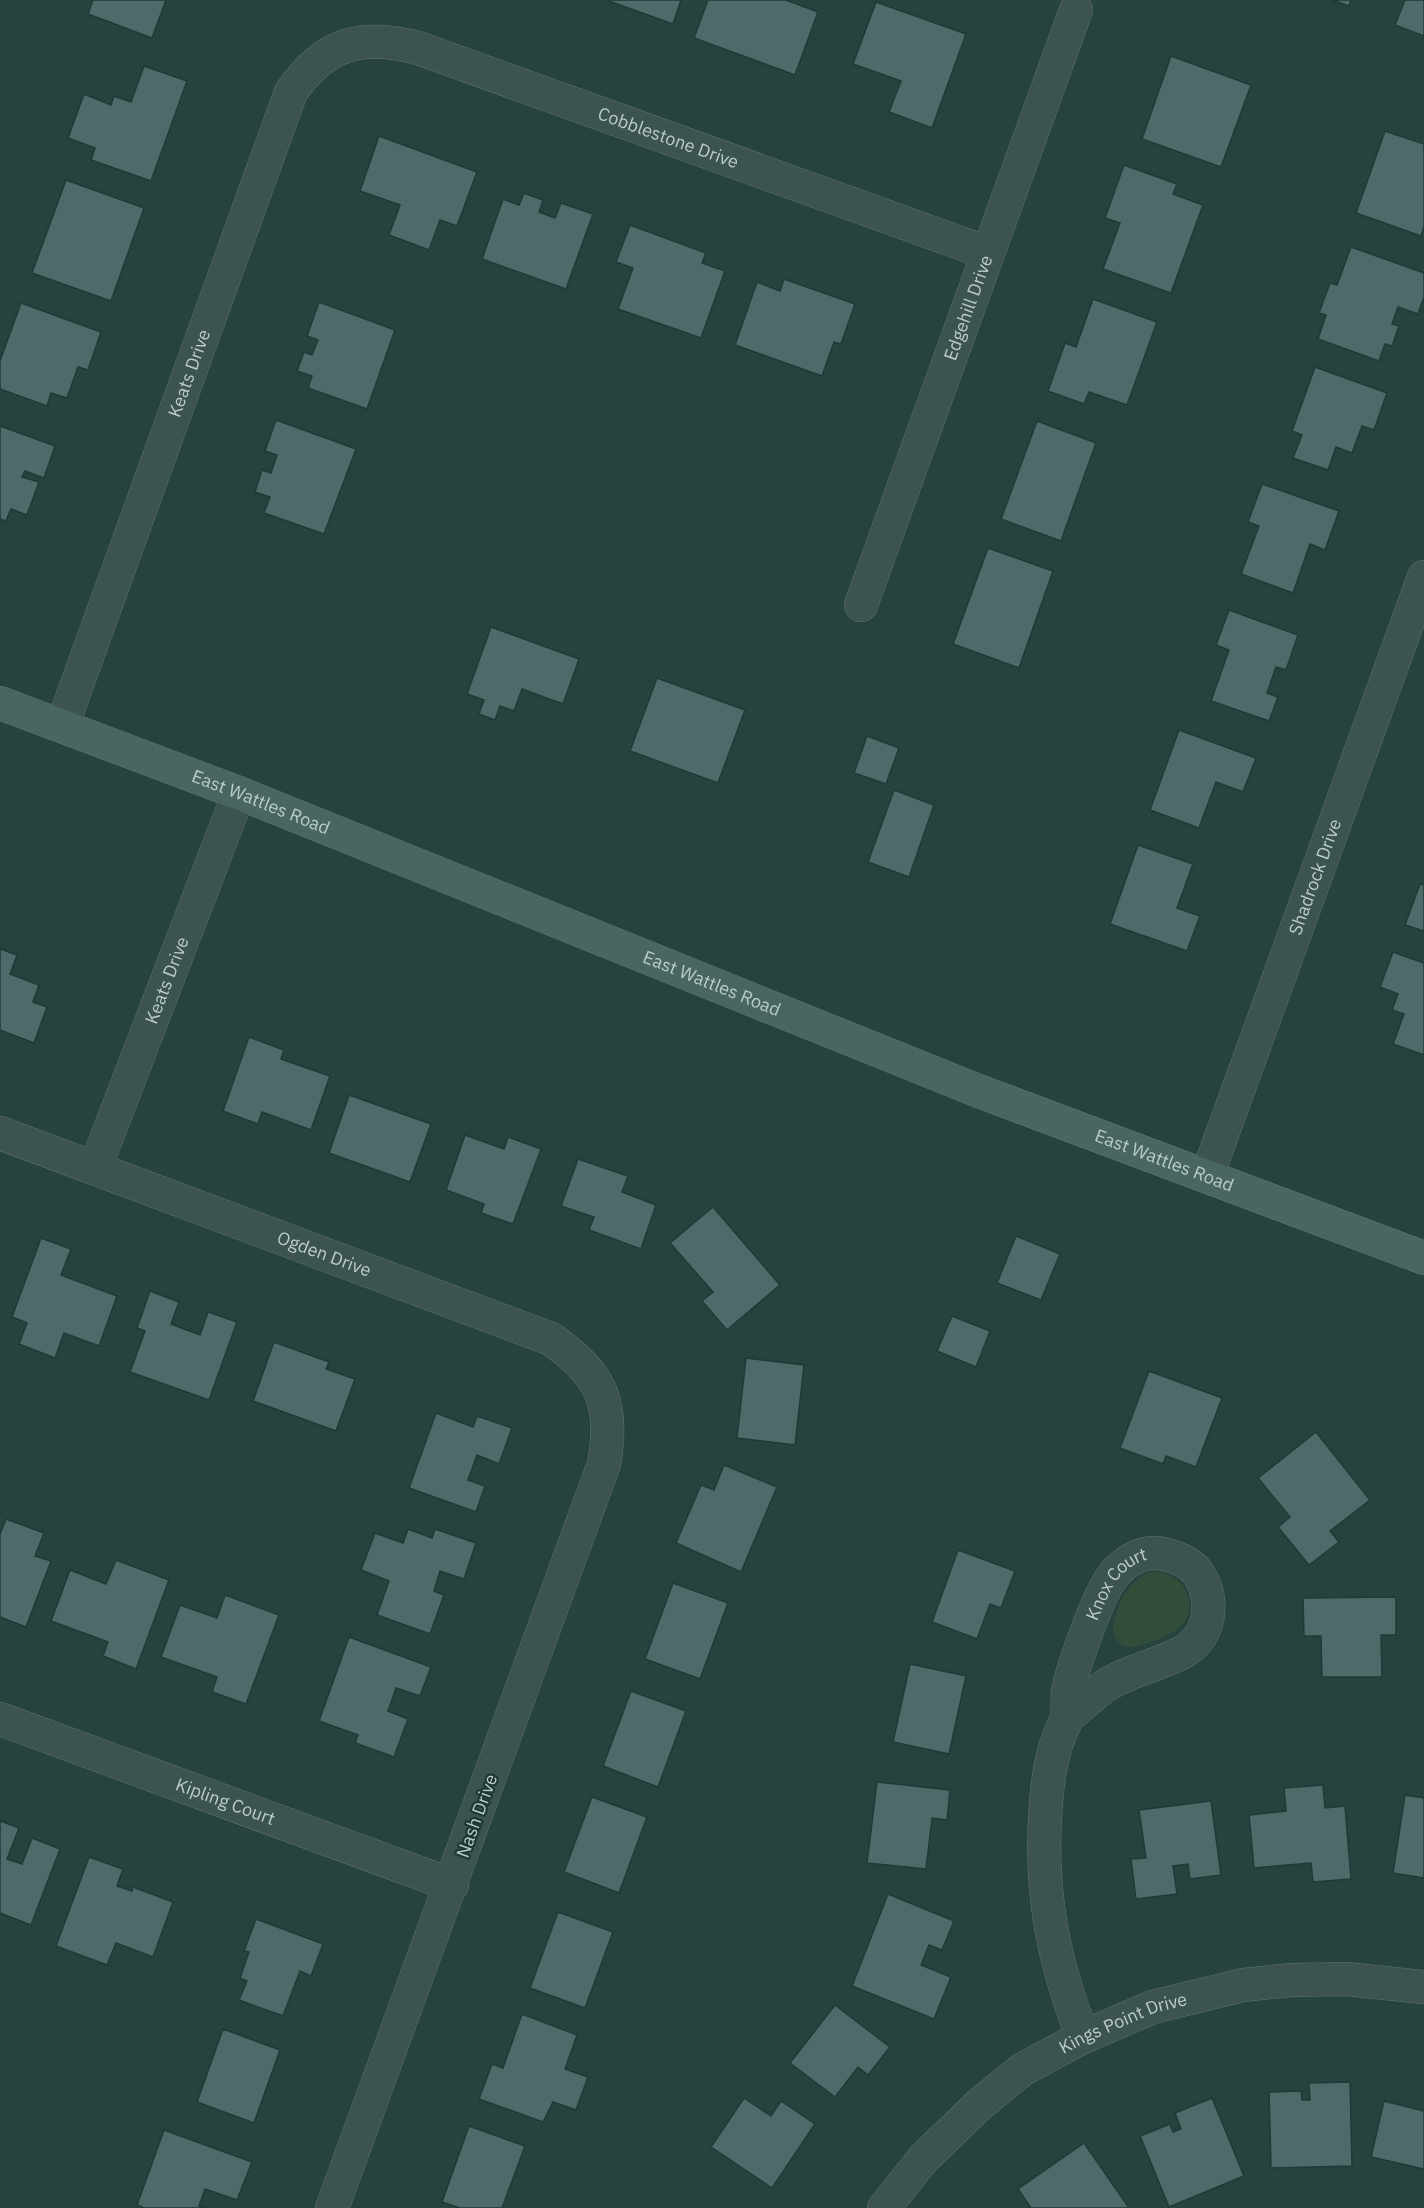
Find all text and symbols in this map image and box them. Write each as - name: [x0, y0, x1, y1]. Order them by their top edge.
- street label: Cobblestone Drive: [595, 102, 742, 173]
- street label: Edgehill Drive: [938, 252, 998, 364]
- street label: Keats Drive: [163, 326, 215, 420]
- street label: East Wattles Road: [189, 764, 333, 839]
- street label: Shadrock Drive: [1283, 815, 1346, 938]
- street label: Keats Drive: [139, 933, 194, 1027]
- street label: East Wattles Road: [640, 945, 784, 1021]
- street label: East Wattles Road: [1092, 1124, 1237, 1197]
- street label: Ogden Drive: [274, 1226, 375, 1282]
- street label: Knox Court: [1080, 1542, 1149, 1624]
- street label: Nash Drive: [451, 1771, 502, 1861]
- street label: Kipling Court: [173, 1772, 278, 1830]
- street label: Kings Point Drive: [1055, 1987, 1190, 2059]

